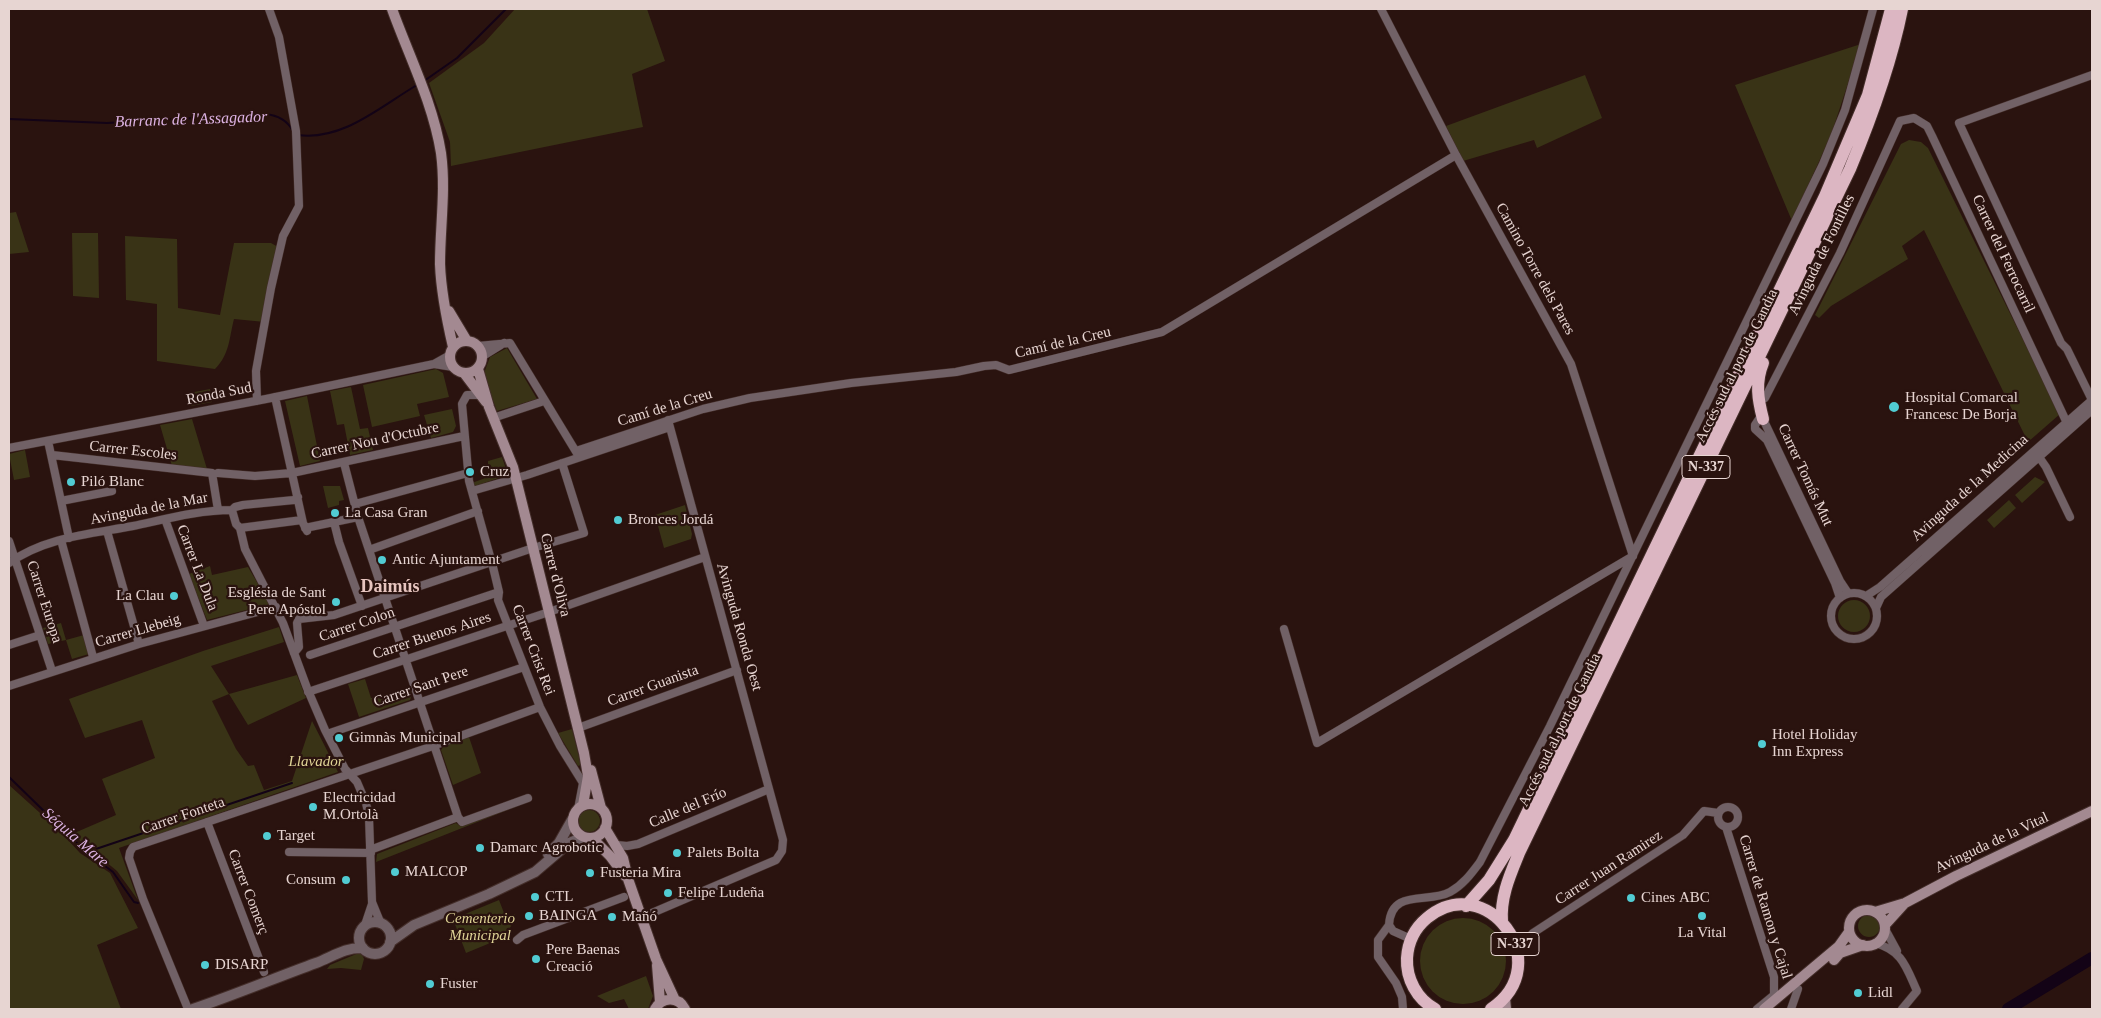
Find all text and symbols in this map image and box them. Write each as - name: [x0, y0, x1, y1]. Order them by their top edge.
- water label: Barranc de l'Assagador: [114, 108, 268, 132]
- street label: Avinguda de Fontilles: [1785, 192, 1859, 318]
- street label: Carrer del Ferrocarril: [1968, 192, 2038, 316]
- street label: Camino Torre dels Pares: [1491, 200, 1579, 338]
- street label: Accés sud al port de Gandia: [1692, 286, 1782, 446]
- street label: Camí de la Creu: [1013, 323, 1113, 363]
- street label: Ronda Sud: [185, 379, 253, 409]
- street label: Camí de la Creu: [616, 385, 714, 431]
- place label: Hospital Comarcal Francesc De Borja: [1905, 389, 2018, 424]
- marker: Hospital Comarcal Francesc De Borja: [1887, 400, 1901, 414]
- street label: Carrer Nou d'Octubre: [309, 419, 441, 463]
- street label: Carrer Tomás Mut: [1773, 421, 1837, 529]
- street label: Avinguda de la Medicina: [1908, 431, 2032, 545]
- street label: Carrer Escoles: [88, 437, 178, 465]
- road number: N-337: [1682, 456, 1730, 478]
- place label: Cruz: [480, 463, 509, 481]
- marker: Cruz: [464, 466, 476, 478]
- place label: Piló Blanc: [81, 473, 144, 491]
- marker: Piló Blanc: [65, 476, 77, 488]
- street label: Avinguda de la Mar: [89, 489, 209, 529]
- place label: La Casa Gran: [345, 504, 427, 522]
- marker: La Casa Gran: [329, 507, 341, 519]
- place label: Bronces Jordá: [628, 511, 713, 529]
- marker: Bronces Jordá: [612, 514, 624, 526]
- street label: Carrer La Dula: [172, 522, 222, 614]
- street label: Carrer d'Oliva: [536, 531, 574, 619]
- place label: Antic Ajuntament: [392, 551, 500, 569]
- marker: Antic Ajuntament: [376, 554, 388, 566]
- street label: Carrer Europa: [22, 559, 66, 645]
- street label: Avinguda Ronda Oest: [712, 561, 766, 693]
- district label: Daimús: [360, 576, 420, 598]
- place label: Església de Sant Pere Apóstol: [228, 584, 326, 619]
- place label: La Clau: [116, 587, 164, 605]
- marker: La Clau: [168, 590, 180, 602]
- marker: Església de Sant Pere Apóstol: [330, 596, 342, 608]
- street label: Carrer Crist Rei: [507, 602, 559, 698]
- street label: Carrer Colon: [317, 604, 397, 646]
- street label: Carrer Buenos Aires: [371, 608, 493, 664]
- street label: Carrer Llebeig: [93, 610, 183, 652]
- street label: Accés sud al port de Gandia: [1515, 650, 1605, 810]
- street label: Carrer Guanista: [605, 661, 701, 711]
- street label: Carrer Sant Pere: [371, 662, 471, 712]
- place label: Hotel Holiday Inn Express: [1772, 726, 1857, 761]
- place label: Gimnàs Municipal: [349, 729, 461, 747]
- marker: Gimnàs Municipal: [333, 732, 345, 744]
- marker: Hotel Holiday Inn Express: [1756, 738, 1768, 750]
- park label: Llavador: [288, 753, 344, 771]
- street label: Calle del Frío: [647, 784, 729, 832]
- place label: Electricidad M.Ortolà: [323, 789, 395, 824]
- street label: Carrer Fonteta: [139, 793, 227, 839]
- marker: Electricidad M.Ortolà: [307, 801, 319, 813]
- water label: Séquia Mare: [38, 804, 112, 872]
- street label: Avinguda de la Vital: [1932, 809, 2052, 877]
- place label: Target: [277, 827, 315, 845]
- street label: Carrer Juan Ramirez: [1552, 827, 1666, 909]
- marker: Target: [261, 830, 273, 842]
- street label: Carrer de Ramon y Cajal: [1734, 833, 1796, 981]
- place label: Damarc Agrobotic: [490, 839, 602, 857]
- marker: Damarc Agrobotic: [474, 842, 486, 854]
- place label: Palets Bolta: [687, 844, 759, 862]
- street label: Carrer Comerç: [224, 847, 272, 937]
- marker: Palets Bolta: [671, 847, 683, 859]
- place label: MALCOP: [405, 863, 468, 881]
- place label: Fusteria Mira: [600, 864, 681, 882]
- marker: MALCOP: [389, 866, 401, 878]
- marker: Fusteria Mira: [584, 867, 596, 879]
- place label: Consum: [286, 871, 336, 889]
- marker: Consum: [340, 874, 352, 886]
- place label: Felipe Ludeña: [678, 884, 764, 902]
- marker: Felipe Ludeña: [662, 887, 674, 899]
- place label: CTL: [545, 888, 573, 906]
- place label: Cines ABC: [1641, 889, 1710, 907]
- marker: CTL: [529, 891, 541, 903]
- marker: Cines ABC: [1625, 892, 1637, 904]
- place label: BAINGA: [539, 907, 597, 925]
- place label: Mañó: [622, 908, 657, 926]
- park label: Cementerio Municipal: [445, 910, 515, 945]
- marker: BAINGA: [523, 910, 535, 922]
- marker: La Vital: [1696, 910, 1708, 922]
- marker: Mañó: [606, 911, 618, 923]
- place label: La Vital: [1678, 924, 1726, 942]
- road number: N-337: [1491, 932, 1539, 956]
- place label: Pere Baenas Creació: [546, 941, 620, 976]
- marker: Pere Baenas Creació: [530, 953, 542, 965]
- place label: DISARP: [215, 956, 268, 974]
- marker: DISARP: [199, 959, 211, 971]
- place label: Fuster: [440, 975, 478, 993]
- marker: Fuster: [424, 978, 436, 990]
- place label: Lidl: [1868, 984, 1893, 1002]
- marker: Lidl: [1852, 987, 1864, 999]

